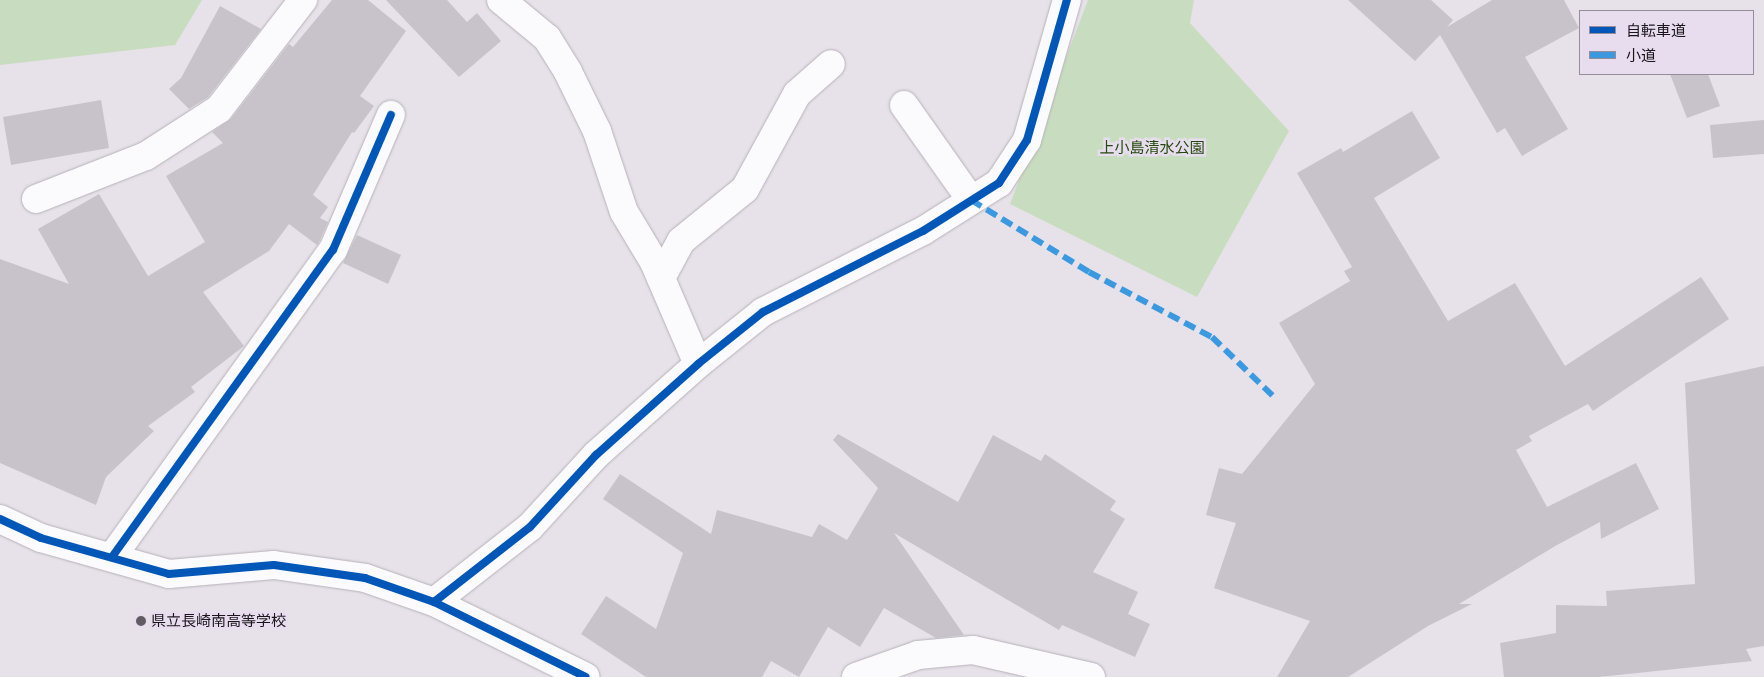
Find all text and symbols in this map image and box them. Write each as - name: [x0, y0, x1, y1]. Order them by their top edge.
- legend: [1579, 10, 1754, 75]
- text: 自転車道: [1626, 21, 1686, 39]
- text: 小道: [1626, 46, 1656, 64]
- park label: 上小島清水公園: [1100, 139, 1204, 157]
- place label: 県立長崎南高等学校: [151, 612, 286, 630]
- marker: 県立長崎南高等学校: [135, 615, 147, 627]

